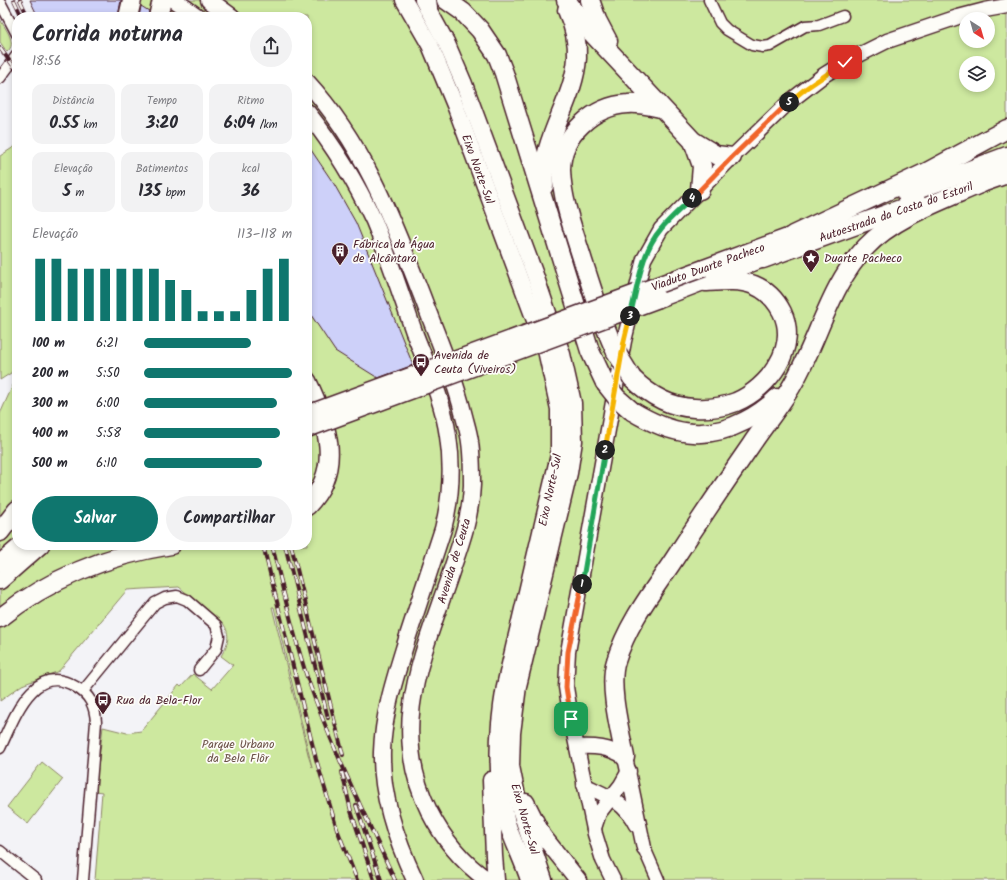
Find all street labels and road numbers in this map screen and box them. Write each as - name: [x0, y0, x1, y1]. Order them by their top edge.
- street label: Eixo Norte-Sul: [456, 131, 499, 207]
- street label: Autoestrada da Costa do Estoril: [817, 177, 976, 248]
- street label: Viaduto Duarte Pacheco: [649, 238, 768, 297]
- street label: Eixo Norte-Sul: [534, 452, 567, 528]
- street label: Avenida de Ceuta: [432, 516, 477, 606]
- street label: Eixo Norte-Sul: [505, 781, 544, 857]

